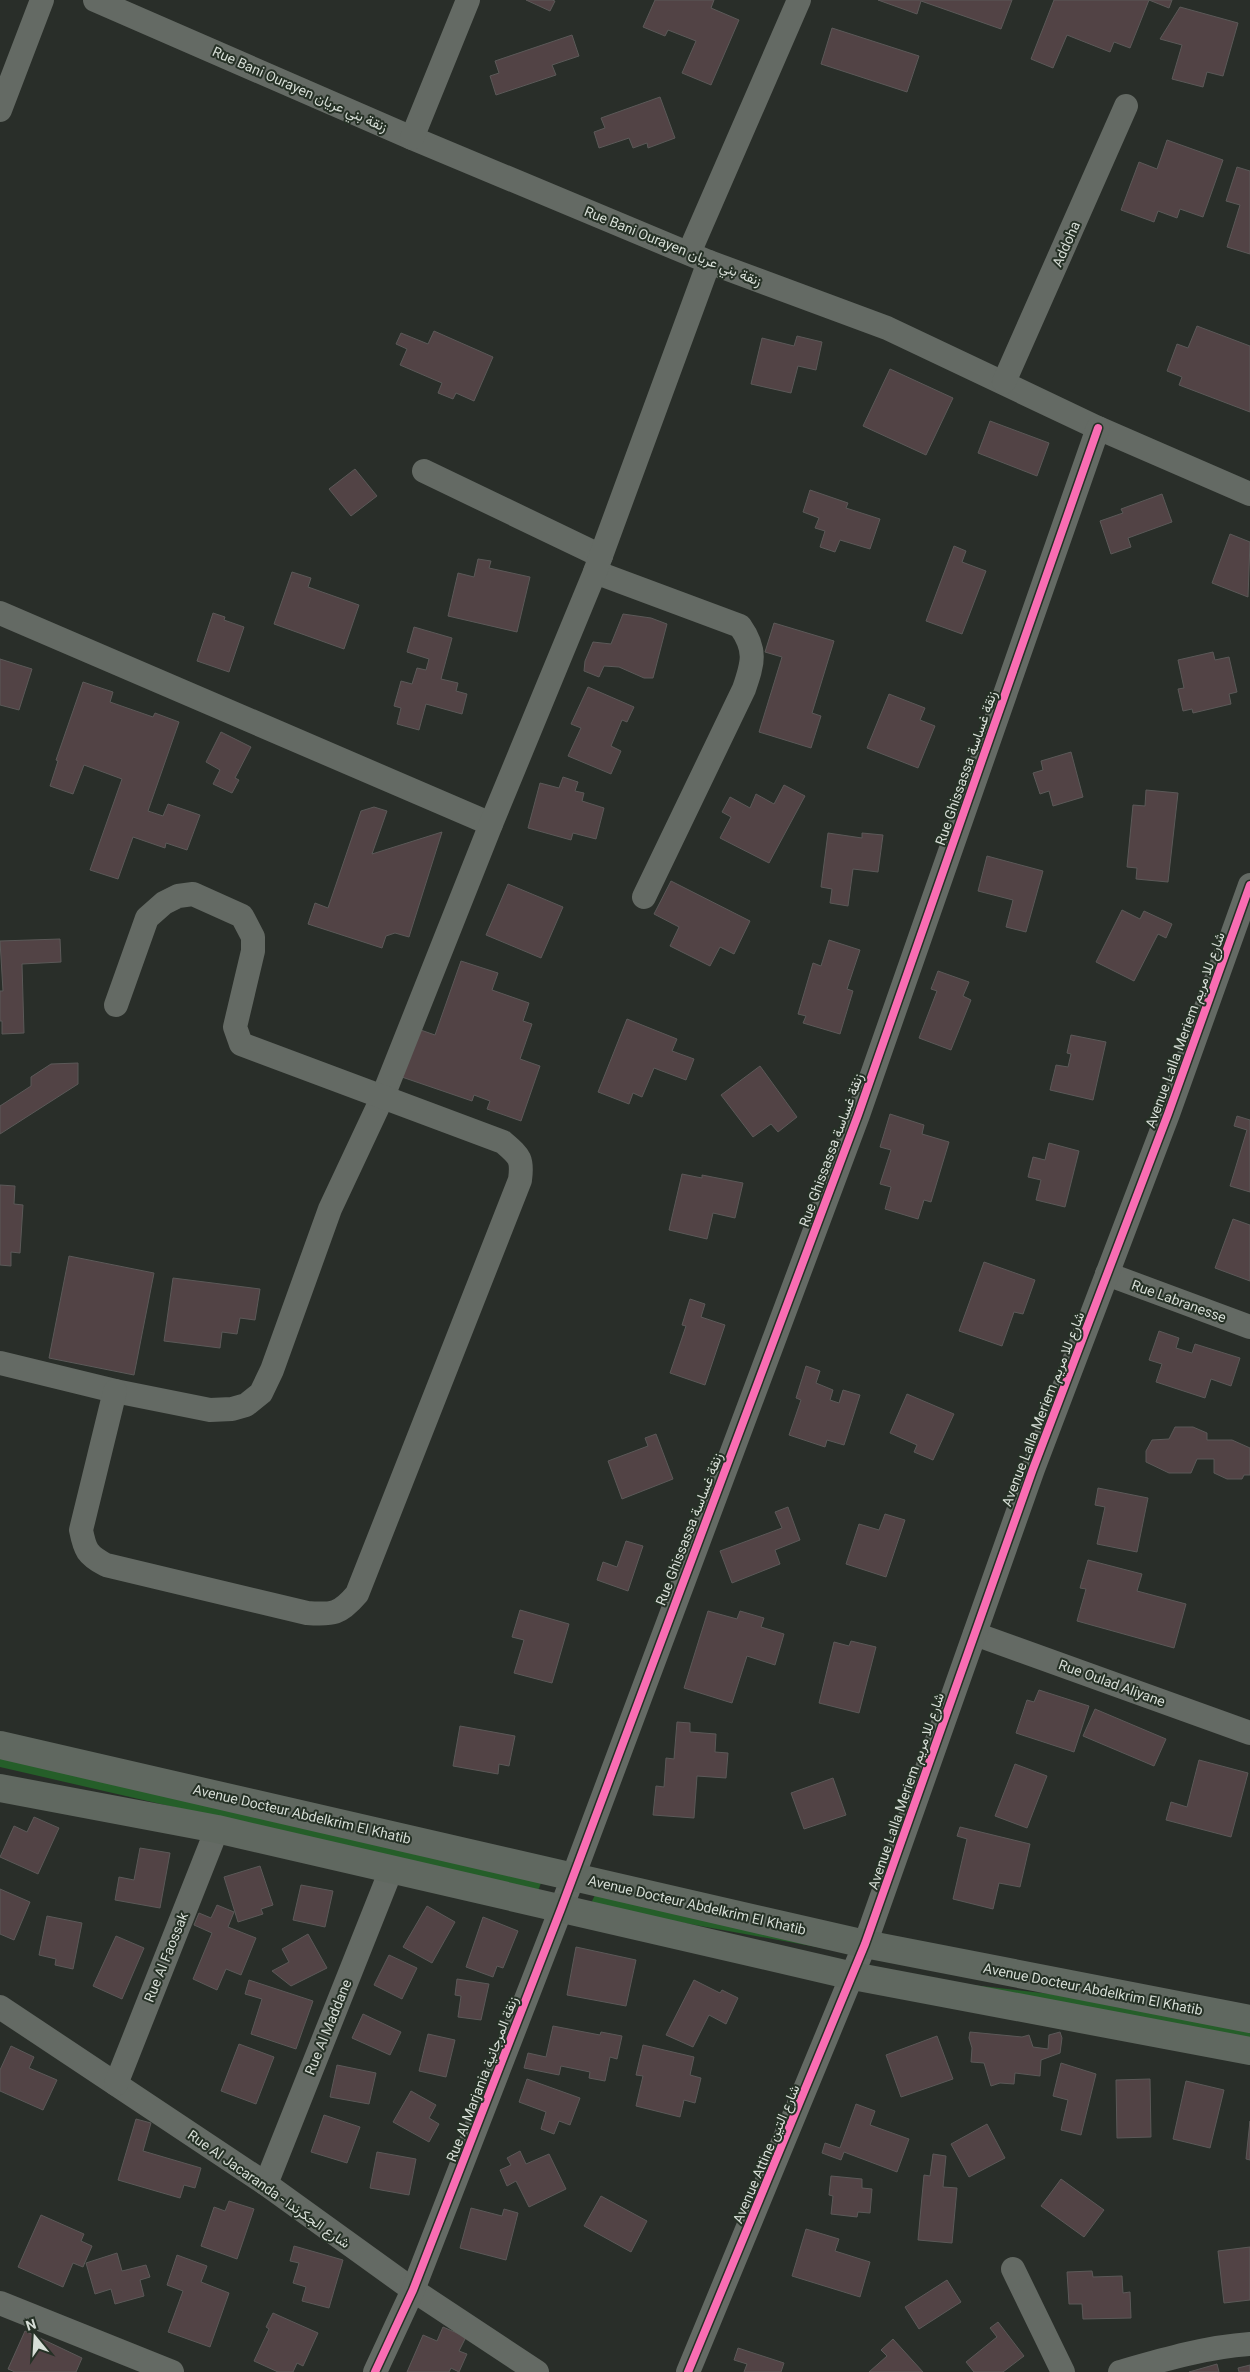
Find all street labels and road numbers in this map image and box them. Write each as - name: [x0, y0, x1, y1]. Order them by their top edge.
- street label: Rue Bani Ourayen زنقة بني عريان: [208, 43, 390, 139]
- street label: Rue Bani Ourayen زنقة بني عريان: [581, 203, 764, 293]
- street label: Addoha: [1049, 219, 1083, 269]
- street label: Rue Ghissassa زنقة غساسة: [932, 689, 1001, 848]
- street label: Avenue Lalla Meriem شارع للا مريم: [1142, 930, 1231, 1131]
- street label: Rue Ghissassa زنقة غساسة: [796, 1071, 867, 1229]
- street label: Rue Labranesse: [1130, 1276, 1228, 1326]
- street label: Avenue Lalla Meriem شارع للا مريم: [998, 1310, 1090, 1510]
- street label: Rue Ghissassa زنقة غساسة: [652, 1450, 727, 1608]
- street label: Rue Oulad Aliyane: [1057, 1656, 1167, 1710]
- street label: Avenue Lalla Meriem شارع للا مريم: [865, 1691, 950, 1892]
- street label: Avenue Docteur Abdelkrim El Khatib: [191, 1781, 413, 1847]
- street label: Avenue Docteur Abdelkrim El Khatib: [586, 1872, 808, 1938]
- street label: Rue Al Faossak: [141, 1909, 192, 2004]
- street label: Avenue Docteur Abdelkrim El Khatib: [982, 1960, 1204, 2018]
- street label: Rue Al Maddane: [302, 1977, 354, 2077]
- street label: Rue Al Marjania زنقة المرجانية: [443, 1994, 522, 2164]
- street label: Avenue Attine شارع التين: [730, 2082, 805, 2227]
- street label: Rue Al Jacaranda - شارع الجكرندا: [183, 2127, 353, 2254]

